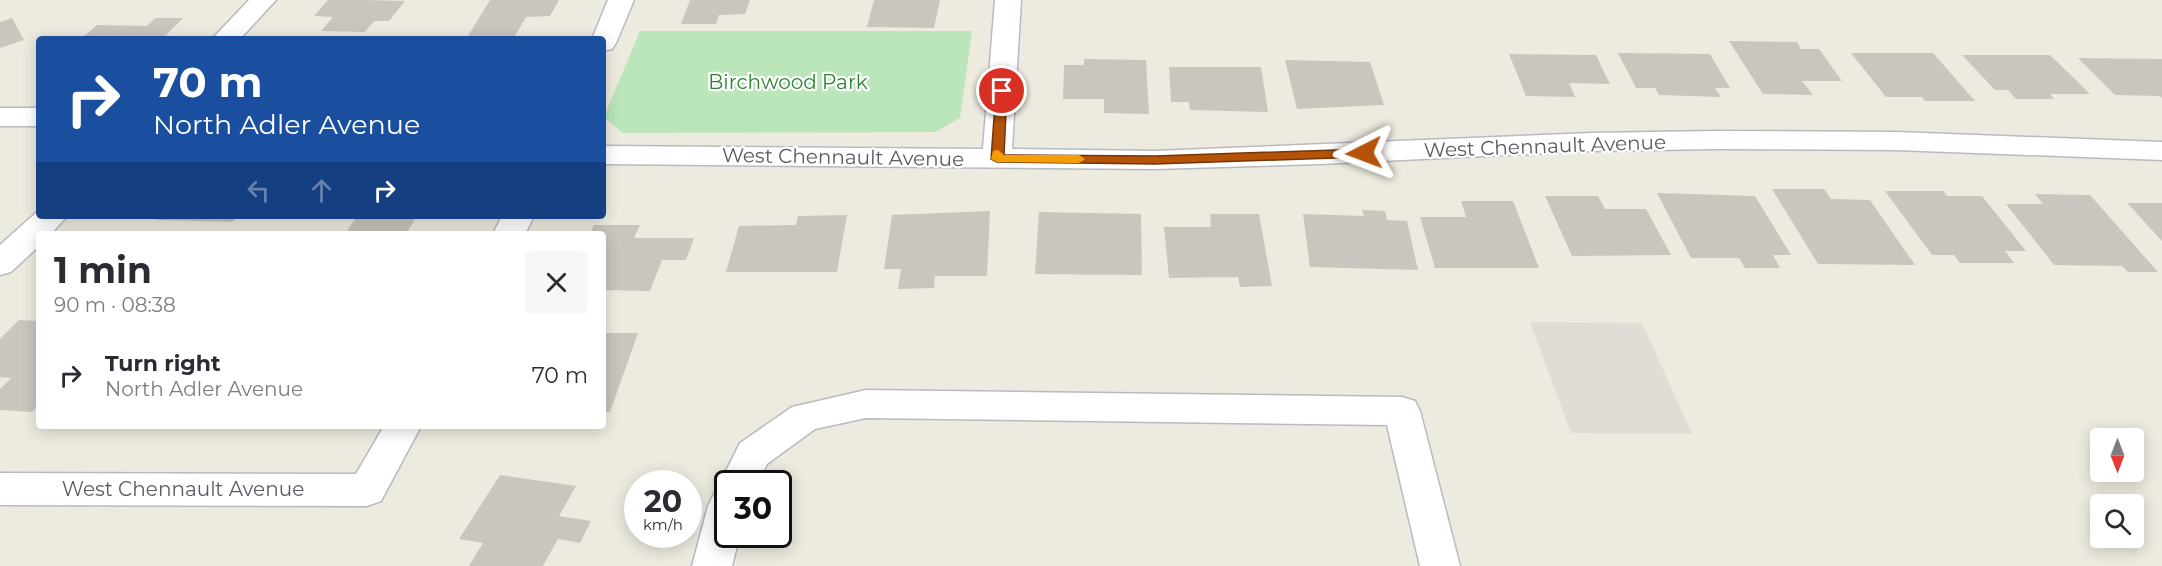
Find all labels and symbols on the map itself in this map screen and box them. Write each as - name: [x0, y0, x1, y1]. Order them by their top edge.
- pin: [976, 65, 1027, 116]
- park label: Birchwood Park: [708, 70, 868, 94]
- position arrow: [1332, 121, 1396, 185]
- street label: West Chennault Avenue: [1423, 130, 1667, 162]
- street label: West Chennault Avenue: [722, 143, 964, 171]
- north arrow: [2090, 428, 2144, 482]
- speed limit sign: 30: [714, 470, 792, 548]
- street label: West Chennault Avenue: [62, 477, 304, 501]

